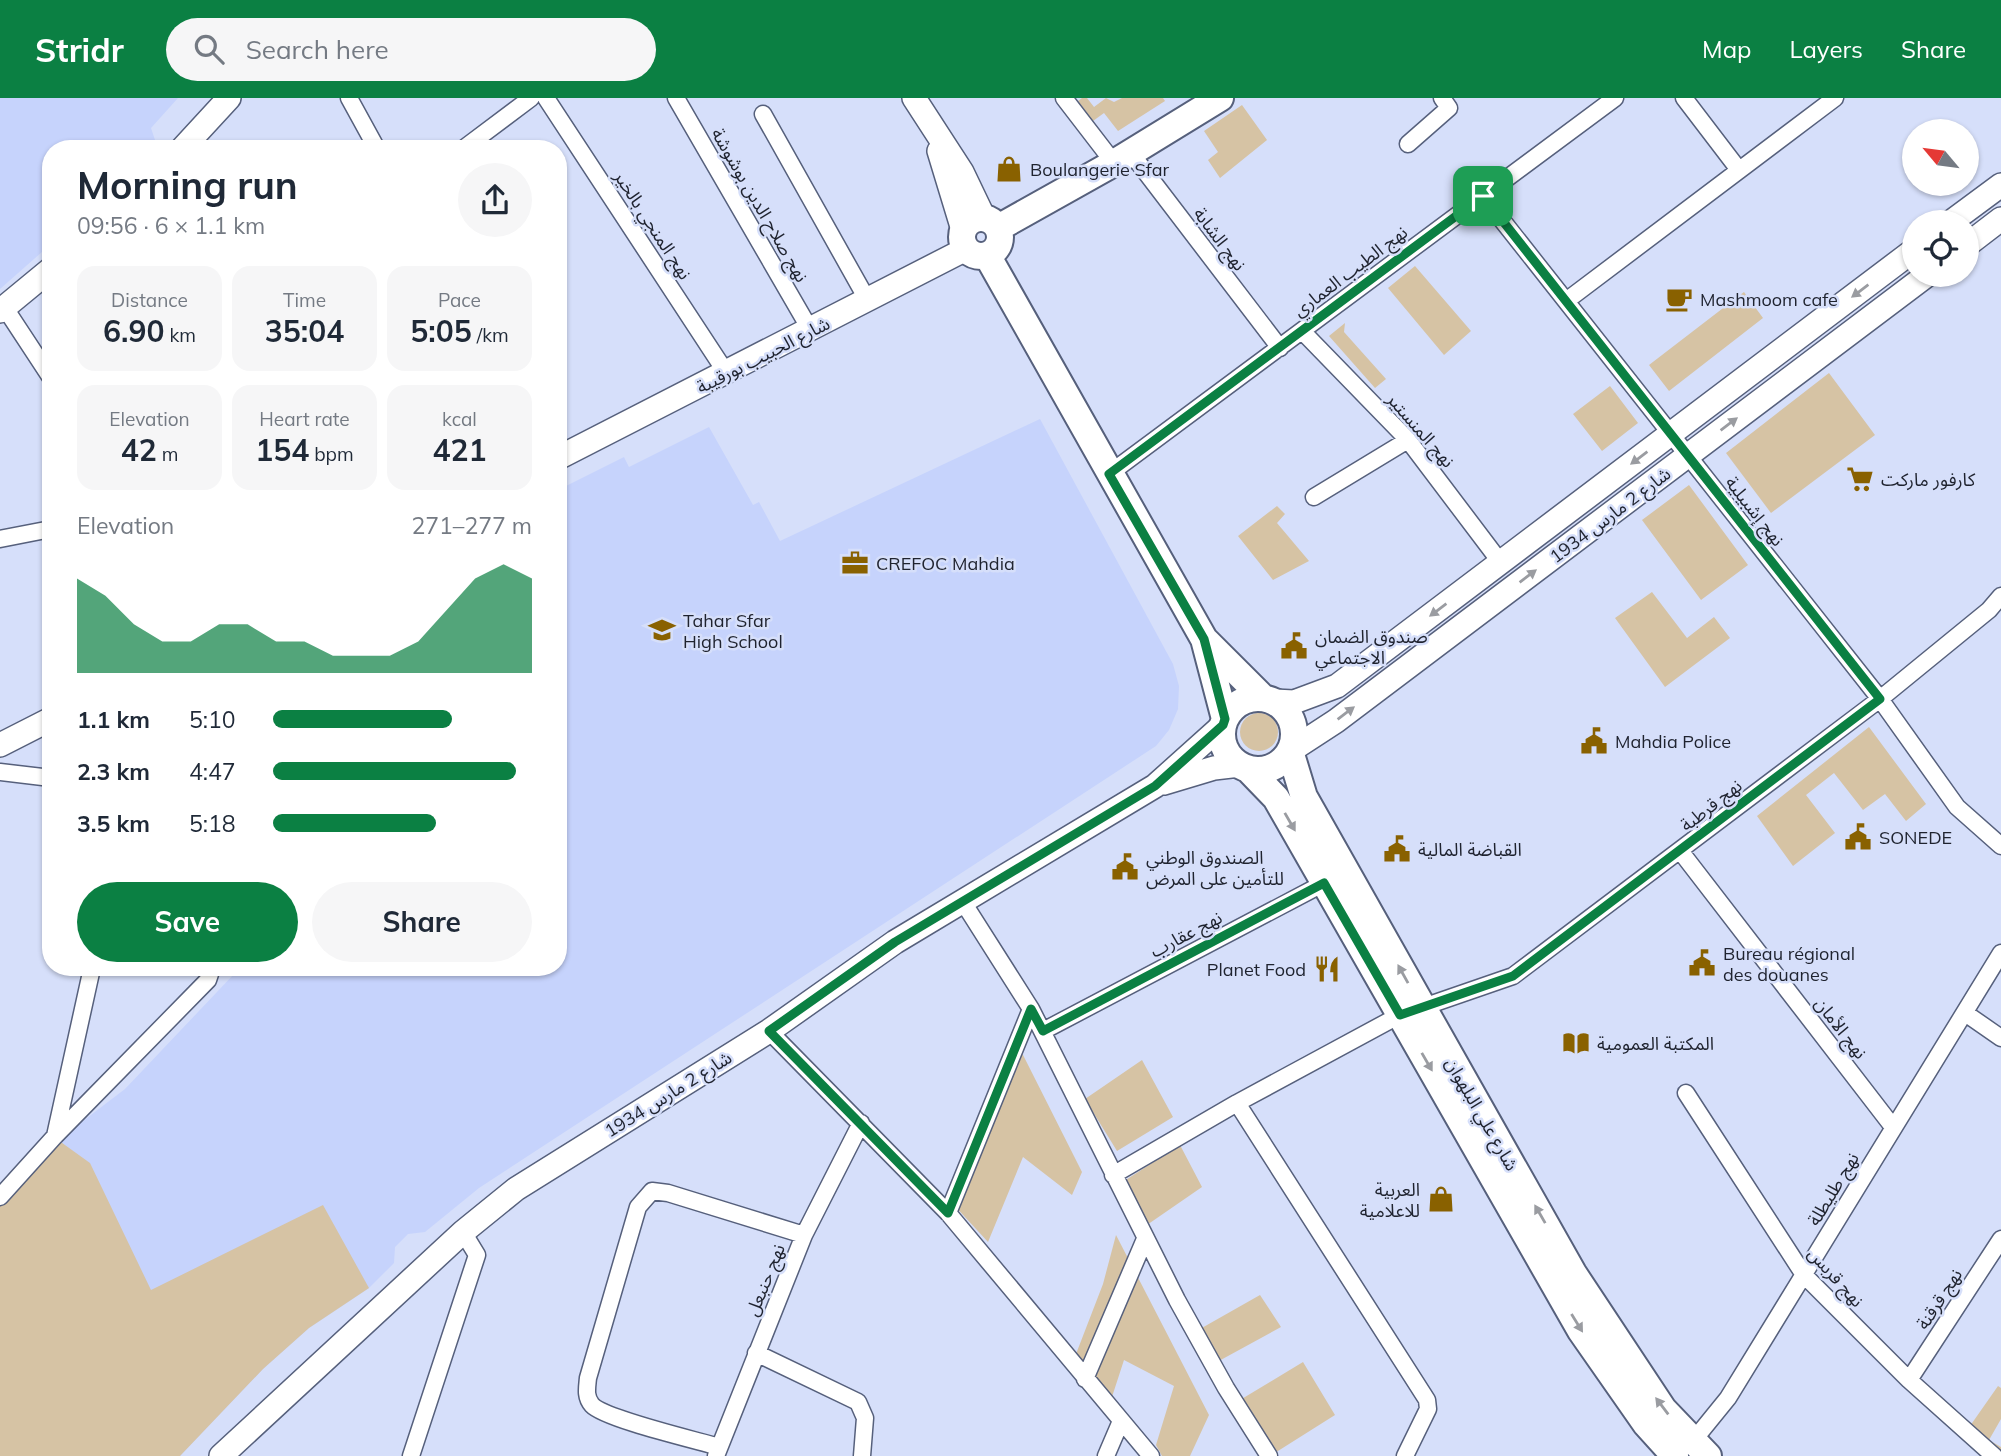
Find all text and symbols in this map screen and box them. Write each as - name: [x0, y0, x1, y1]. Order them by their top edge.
- search box: [166, 18, 656, 81]
- text: Stridr: [35, 29, 124, 70]
- icon: search: [190, 30, 228, 68]
- text: Search here: [246, 33, 389, 66]
- text: Map: [1702, 34, 1751, 64]
- text: Layers: [1789, 34, 1863, 64]
- text: Share: [1901, 34, 1966, 64]
- north arrow: [1902, 119, 1979, 196]
- map controls: [1902, 119, 1979, 287]
- street label: نهج صلاح الدين بوشوشة: [705, 124, 813, 287]
- shop icon: Boulangerie Sfar: [994, 154, 1024, 184]
- place label: Boulangerie Sfar: [1030, 158, 1169, 181]
- text: Morning run: [77, 161, 298, 209]
- button: share: [458, 163, 532, 237]
- street label: نهج المنجي بالخير: [607, 165, 697, 285]
- pin: [1453, 166, 1513, 226]
- icon: arrive: [1464, 177, 1502, 215]
- street label: نهج الشابة: [1187, 203, 1251, 276]
- button: locate: [1902, 210, 1979, 287]
- text: 09:56 · 6 × 1.1 km: [77, 211, 265, 240]
- street label: نهج الطيب العماري: [1288, 220, 1413, 323]
- cafe icon: Mashmoom cafe: [1664, 284, 1694, 314]
- one-way arrow: [1851, 284, 1869, 298]
- text: Distance: [111, 288, 188, 312]
- text: Time: [283, 288, 326, 312]
- text: Pace: [438, 288, 481, 312]
- place label: Mashmoom cafe: [1700, 288, 1838, 311]
- street label: شارع الحبيب بورقيبة: [692, 311, 835, 401]
- text: 6.90: [103, 312, 165, 350]
- text: 35:04: [265, 312, 344, 350]
- text: 5:05: [410, 312, 472, 350]
- text: km: [165, 323, 196, 347]
- text: /km: [472, 323, 509, 347]
- street label: نهج المنستير: [1380, 387, 1460, 473]
- text: Elevation: [109, 407, 190, 431]
- text: Heart rate: [259, 407, 350, 431]
- text: kcal: [442, 407, 477, 431]
- one-way arrow: [1720, 418, 1738, 432]
- text: 42: [121, 431, 157, 469]
- text: 154: [255, 431, 309, 469]
- text: 421: [433, 431, 487, 469]
- text: m: [157, 442, 178, 466]
- text: bpm: [309, 442, 354, 466]
- one-way arrow: [1631, 450, 1649, 465]
- street label: شارع 2 مارس 1934: [1545, 462, 1677, 570]
- supermarket icon: كارفور ماركت: [1845, 464, 1875, 494]
- place label: كارفور ماركت: [1881, 468, 1976, 491]
- street label: نهج إشبيلية: [1719, 471, 1789, 552]
- text: Elevation: [77, 511, 174, 540]
- text: 271–277 m: [411, 511, 532, 540]
- office icon: CREFOC Mahdia: [840, 548, 870, 578]
- place label: CREFOC Mahdia: [876, 552, 1015, 575]
- one-way arrow: [1519, 570, 1537, 584]
- one-way arrow: [1430, 602, 1448, 617]
- place label: Tahar Sfar High School: [683, 609, 783, 653]
- school or university icon: Tahar Sfar High School: [647, 615, 677, 645]
- place label: صندوق الضمان الاجتماعي: [1315, 625, 1428, 671]
- public building icon: صندوق الضمان الاجتماعي: [1279, 631, 1309, 661]
- text: 1.1 km: [77, 705, 150, 734]
- text: 5:10: [189, 705, 236, 734]
- one-way arrow: [1337, 706, 1355, 721]
- public building icon: Mahdia Police: [1579, 726, 1609, 756]
- place label: Mahdia Police: [1615, 730, 1731, 753]
- text: 2.3 km: [77, 757, 150, 786]
- text: 4:47: [189, 757, 236, 786]
- street label: نهج قرطبة: [1676, 774, 1748, 838]
- text: 3.5 km: [77, 809, 150, 838]
- text: 5:18: [189, 809, 236, 838]
- one-way arrow: [1284, 813, 1296, 832]
- public building icon: SONEDE: [1843, 822, 1873, 852]
- place label: SONEDE: [1879, 826, 1952, 849]
- public building icon: القباضة المالية: [1382, 834, 1412, 864]
- place label: القباضة المالية: [1418, 838, 1522, 861]
- place label: الصندوق الوطني للتأمين على المرض: [1146, 846, 1284, 890]
- public building icon: الصندوق الوطني للتأمين على المرض: [1110, 852, 1140, 882]
- button: Save: [77, 882, 298, 962]
- button: Share: [312, 882, 532, 962]
- street label: نهج عقارب: [1146, 906, 1227, 964]
- place label: Bureau régional des douanes: [1723, 942, 1855, 986]
- public building icon: Bureau régional des douanes: [1687, 948, 1717, 978]
- restaurant icon: Planet Food: [1312, 954, 1342, 984]
- place label: Planet Food: [1207, 958, 1306, 981]
- one-way arrow: [1397, 964, 1409, 983]
- street label: نهج الأمان: [1808, 992, 1872, 1065]
- library icon: المكتبة العمومية: [1561, 1028, 1591, 1058]
- place label: المكتبة العمومية: [1597, 1032, 1714, 1055]
- street label: شارع 2 مارس 1934: [600, 1046, 737, 1145]
- one-way arrow: [1421, 1053, 1433, 1072]
- street label: شارع علي البلهوان: [1438, 1053, 1524, 1176]
- street label: نهج طليطلة: [1802, 1148, 1866, 1231]
- place label: العربية للاعلامية: [1360, 1178, 1420, 1222]
- shop icon: العربية للاعلامية: [1426, 1184, 1456, 1214]
- one-way arrow: [1534, 1205, 1546, 1224]
- street label: نهج حنبعل: [740, 1241, 792, 1320]
- street label: نهج قربس: [1802, 1242, 1869, 1313]
- street label: نهج قرقنة: [1911, 1264, 1969, 1335]
- one-way arrow: [1570, 1314, 1583, 1333]
- one-way arrow: [1655, 1397, 1669, 1415]

